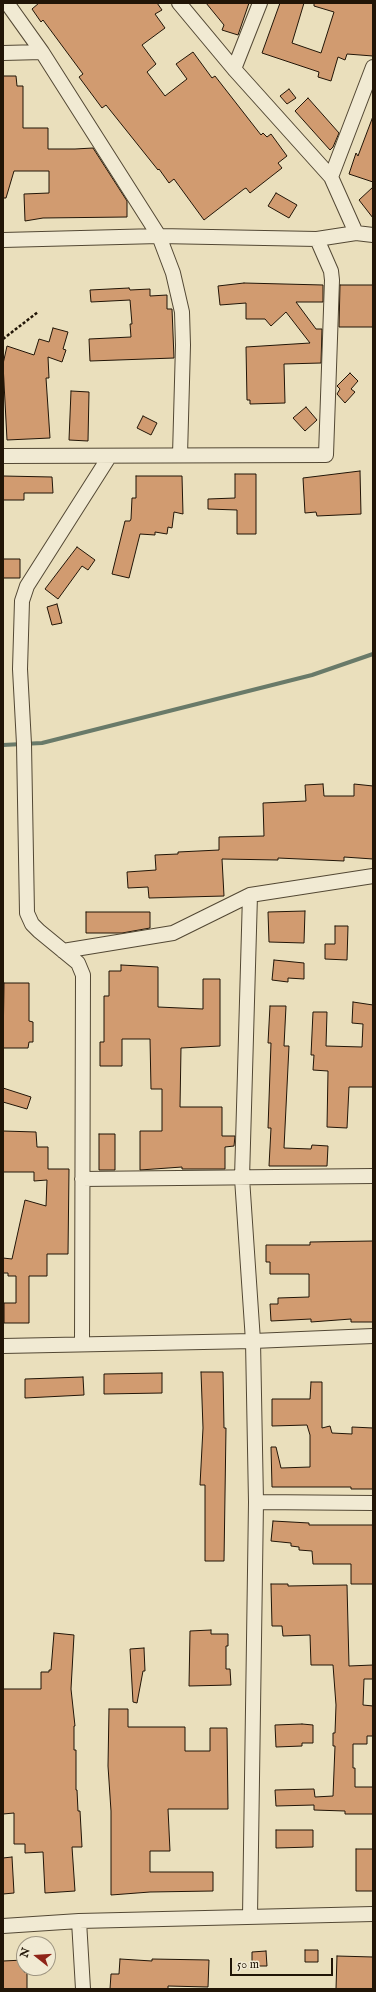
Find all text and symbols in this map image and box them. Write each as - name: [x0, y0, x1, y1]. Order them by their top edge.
- north arrow: [16, 1936, 56, 1976]
- text: N: [17, 1946, 34, 1959]
- scale bar: [232, 1950, 335, 1976]
- text: 50 m: [237, 1957, 259, 1972]

